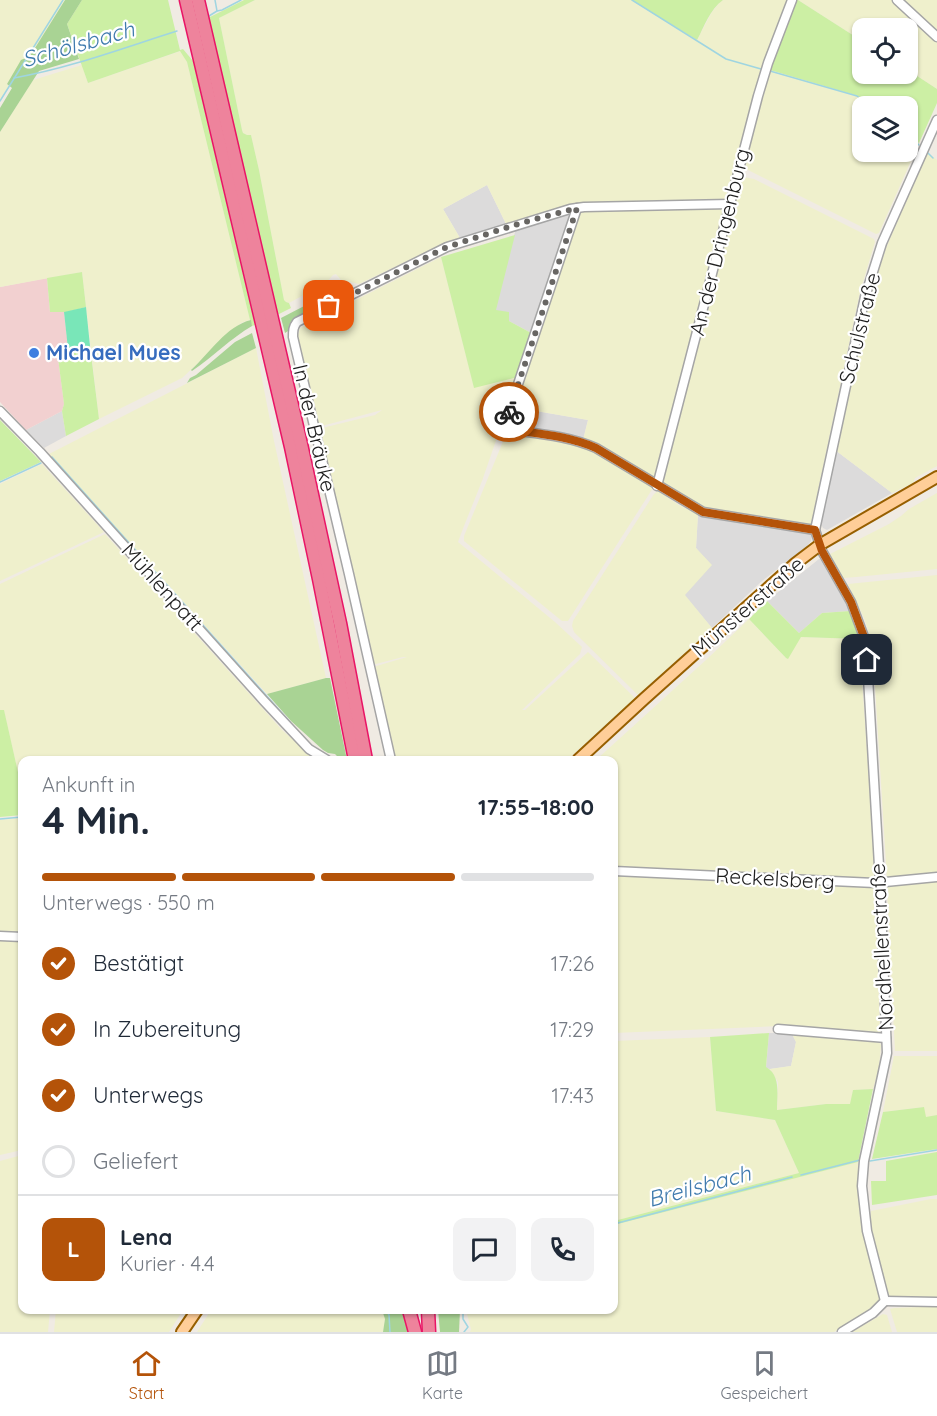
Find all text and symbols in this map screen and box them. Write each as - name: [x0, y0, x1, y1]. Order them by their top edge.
- water label: Schölsbach: [19, 14, 138, 73]
- map controls: [852, 18, 918, 162]
- button: locate: [852, 18, 918, 84]
- button: layers: [852, 96, 918, 162]
- street label: An der Dringenburg: [683, 146, 755, 338]
- street label: Schulstraße: [833, 270, 885, 386]
- pin: [303, 280, 354, 331]
- icon: bag: [312, 289, 345, 322]
- place label: Michael Mues: [46, 339, 181, 365]
- marker: Michael Mues: [27, 346, 41, 360]
- street label: In der Bräuke: [288, 361, 342, 494]
- courier: [479, 382, 539, 442]
- icon: bike: [493, 396, 526, 429]
- street label: Mühlenpatt: [116, 537, 209, 636]
- street label: Münsterstraße: [686, 550, 809, 662]
- pin: [841, 634, 892, 685]
- icon: home: [850, 643, 883, 676]
- text: Ankunft in: [42, 772, 135, 797]
- text: 17:55–18:00: [478, 793, 594, 821]
- text: 4 Min.: [42, 795, 150, 844]
- street label: Reckelsberg: [715, 862, 835, 894]
- street label: Nordhellenstraße: [864, 863, 898, 1031]
- text: Unterwegs · 550 m: [42, 890, 215, 915]
- icon: check: [42, 947, 75, 980]
- text: Bestätigt: [93, 949, 184, 977]
- text: 17:26: [551, 951, 594, 976]
- icon: check: [42, 1013, 75, 1046]
- text: In Zubereitung: [93, 1015, 241, 1043]
- text: 17:29: [550, 1017, 594, 1042]
- icon: check: [42, 1079, 75, 1112]
- text: Unterwegs: [93, 1081, 203, 1109]
- text: 17:43: [552, 1083, 594, 1108]
- text: Geliefert: [93, 1147, 178, 1175]
- water label: Breilsbach: [644, 1159, 754, 1213]
- button: chat: [453, 1218, 516, 1281]
- button: phone: [531, 1218, 594, 1281]
- text: Lena: [120, 1223, 172, 1251]
- text: L: [67, 1235, 80, 1263]
- text: Kurier · 4.4: [120, 1251, 215, 1276]
- tab: Start: [129, 1347, 164, 1403]
- tab: Karte: [422, 1347, 463, 1403]
- tab: Gespeichert: [720, 1347, 808, 1403]

